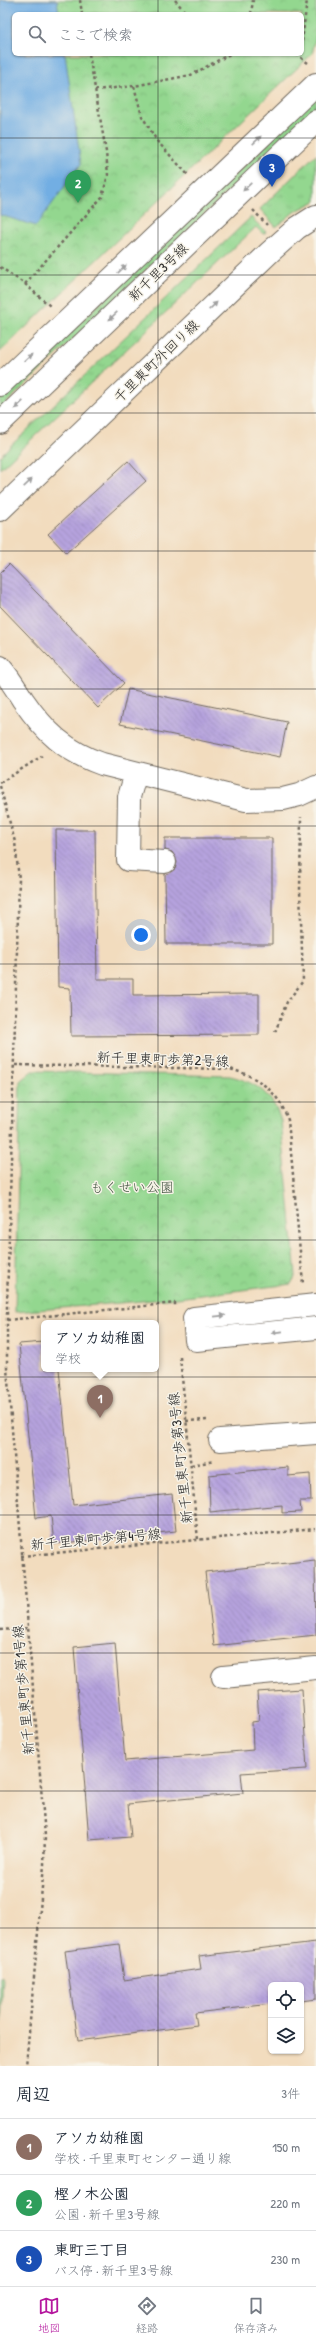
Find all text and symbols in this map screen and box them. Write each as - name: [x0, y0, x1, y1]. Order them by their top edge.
- search box: [12, 12, 304, 56]
- icon: search: [26, 23, 48, 45]
- text: ここで検索: [58, 24, 133, 45]
- one-way arrow: [252, 136, 262, 145]
- pin: 3: [259, 154, 285, 187]
- pin: 2: [65, 170, 91, 203]
- one-way arrow: [242, 182, 252, 192]
- street label: 新千里3号線: [124, 238, 192, 305]
- one-way arrow: [117, 264, 127, 274]
- one-way arrow: [208, 301, 218, 311]
- one-way arrow: [108, 311, 118, 320]
- street label: 千里東町外回り線: [109, 315, 203, 406]
- one-way arrow: [23, 354, 33, 363]
- one-way arrow: [14, 401, 24, 410]
- one-way arrow: [23, 478, 33, 487]
- your location: [131, 925, 151, 945]
- street label: 新千里東町歩第2号線: [96, 1047, 230, 1070]
- park label: もくせい公園: [90, 1177, 174, 1196]
- one-way arrow: [214, 1313, 226, 1319]
- popup: [41, 1320, 159, 1372]
- text: アソカ幼稚園: [55, 1327, 145, 1348]
- one-way arrow: [271, 1329, 283, 1336]
- text: 学校: [55, 1349, 81, 1367]
- pin: 1: [87, 1385, 113, 1418]
- street label: 新千里東町歩第3号線: [163, 1391, 196, 1525]
- street label: 新千里東町歩第4号線: [30, 1523, 162, 1554]
- street label: 新千里東町歩第1号線: [7, 1624, 38, 1756]
- map controls: [268, 1982, 304, 2054]
- button: locate: [268, 1982, 304, 2018]
- button: layers: [268, 2018, 304, 2054]
- text: 周辺: [16, 2082, 50, 2105]
- text: 3件: [281, 2084, 300, 2102]
- text: アソカ幼稚園: [54, 2127, 144, 2148]
- text: 1: [27, 2138, 31, 2156]
- text: 150 m: [272, 2138, 300, 2156]
- text: 学校 · 千里東町センター通り線: [54, 2149, 231, 2167]
- text: 樫ノ木公園: [54, 2183, 129, 2204]
- text: 2: [26, 2194, 32, 2212]
- text: 220 m: [270, 2194, 300, 2212]
- text: 公園 · 新千里3号線: [54, 2205, 159, 2223]
- text: 東町三丁目: [54, 2239, 129, 2260]
- text: 3: [26, 2250, 32, 2268]
- text: 230 m: [270, 2250, 300, 2268]
- text: バス停 · 新千里3号線: [54, 2261, 172, 2279]
- tab: 地図: [38, 2295, 60, 2335]
- tab: 経路: [136, 2295, 158, 2335]
- tab: 保存済み: [234, 2295, 278, 2335]

